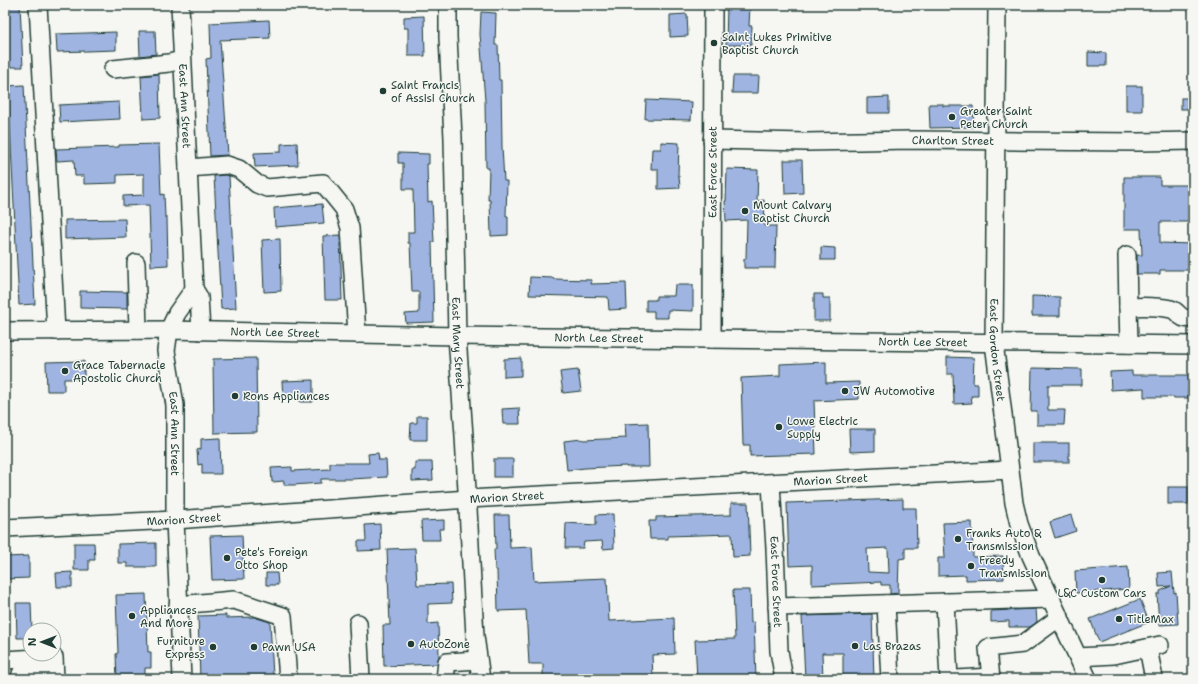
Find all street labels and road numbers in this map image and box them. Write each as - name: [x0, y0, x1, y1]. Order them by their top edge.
- street label: East Ann Street: [175, 63, 195, 149]
- street label: East Force Street: [705, 126, 720, 218]
- street label: Charlton Street: [912, 133, 994, 148]
- street label: East Mary Street: [449, 297, 468, 389]
- street label: East Gordon Street: [986, 298, 1009, 402]
- street label: North Lee Street: [230, 324, 320, 341]
- street label: North Lee Street: [554, 330, 644, 346]
- street label: North Lee Street: [878, 334, 968, 350]
- street label: East Ann Street: [165, 390, 183, 476]
- street label: Marion Street: [793, 470, 868, 489]
- street label: Marion Street: [469, 487, 545, 506]
- street label: Marion Street: [146, 509, 222, 529]
- street label: East Force Street: [767, 535, 786, 628]

